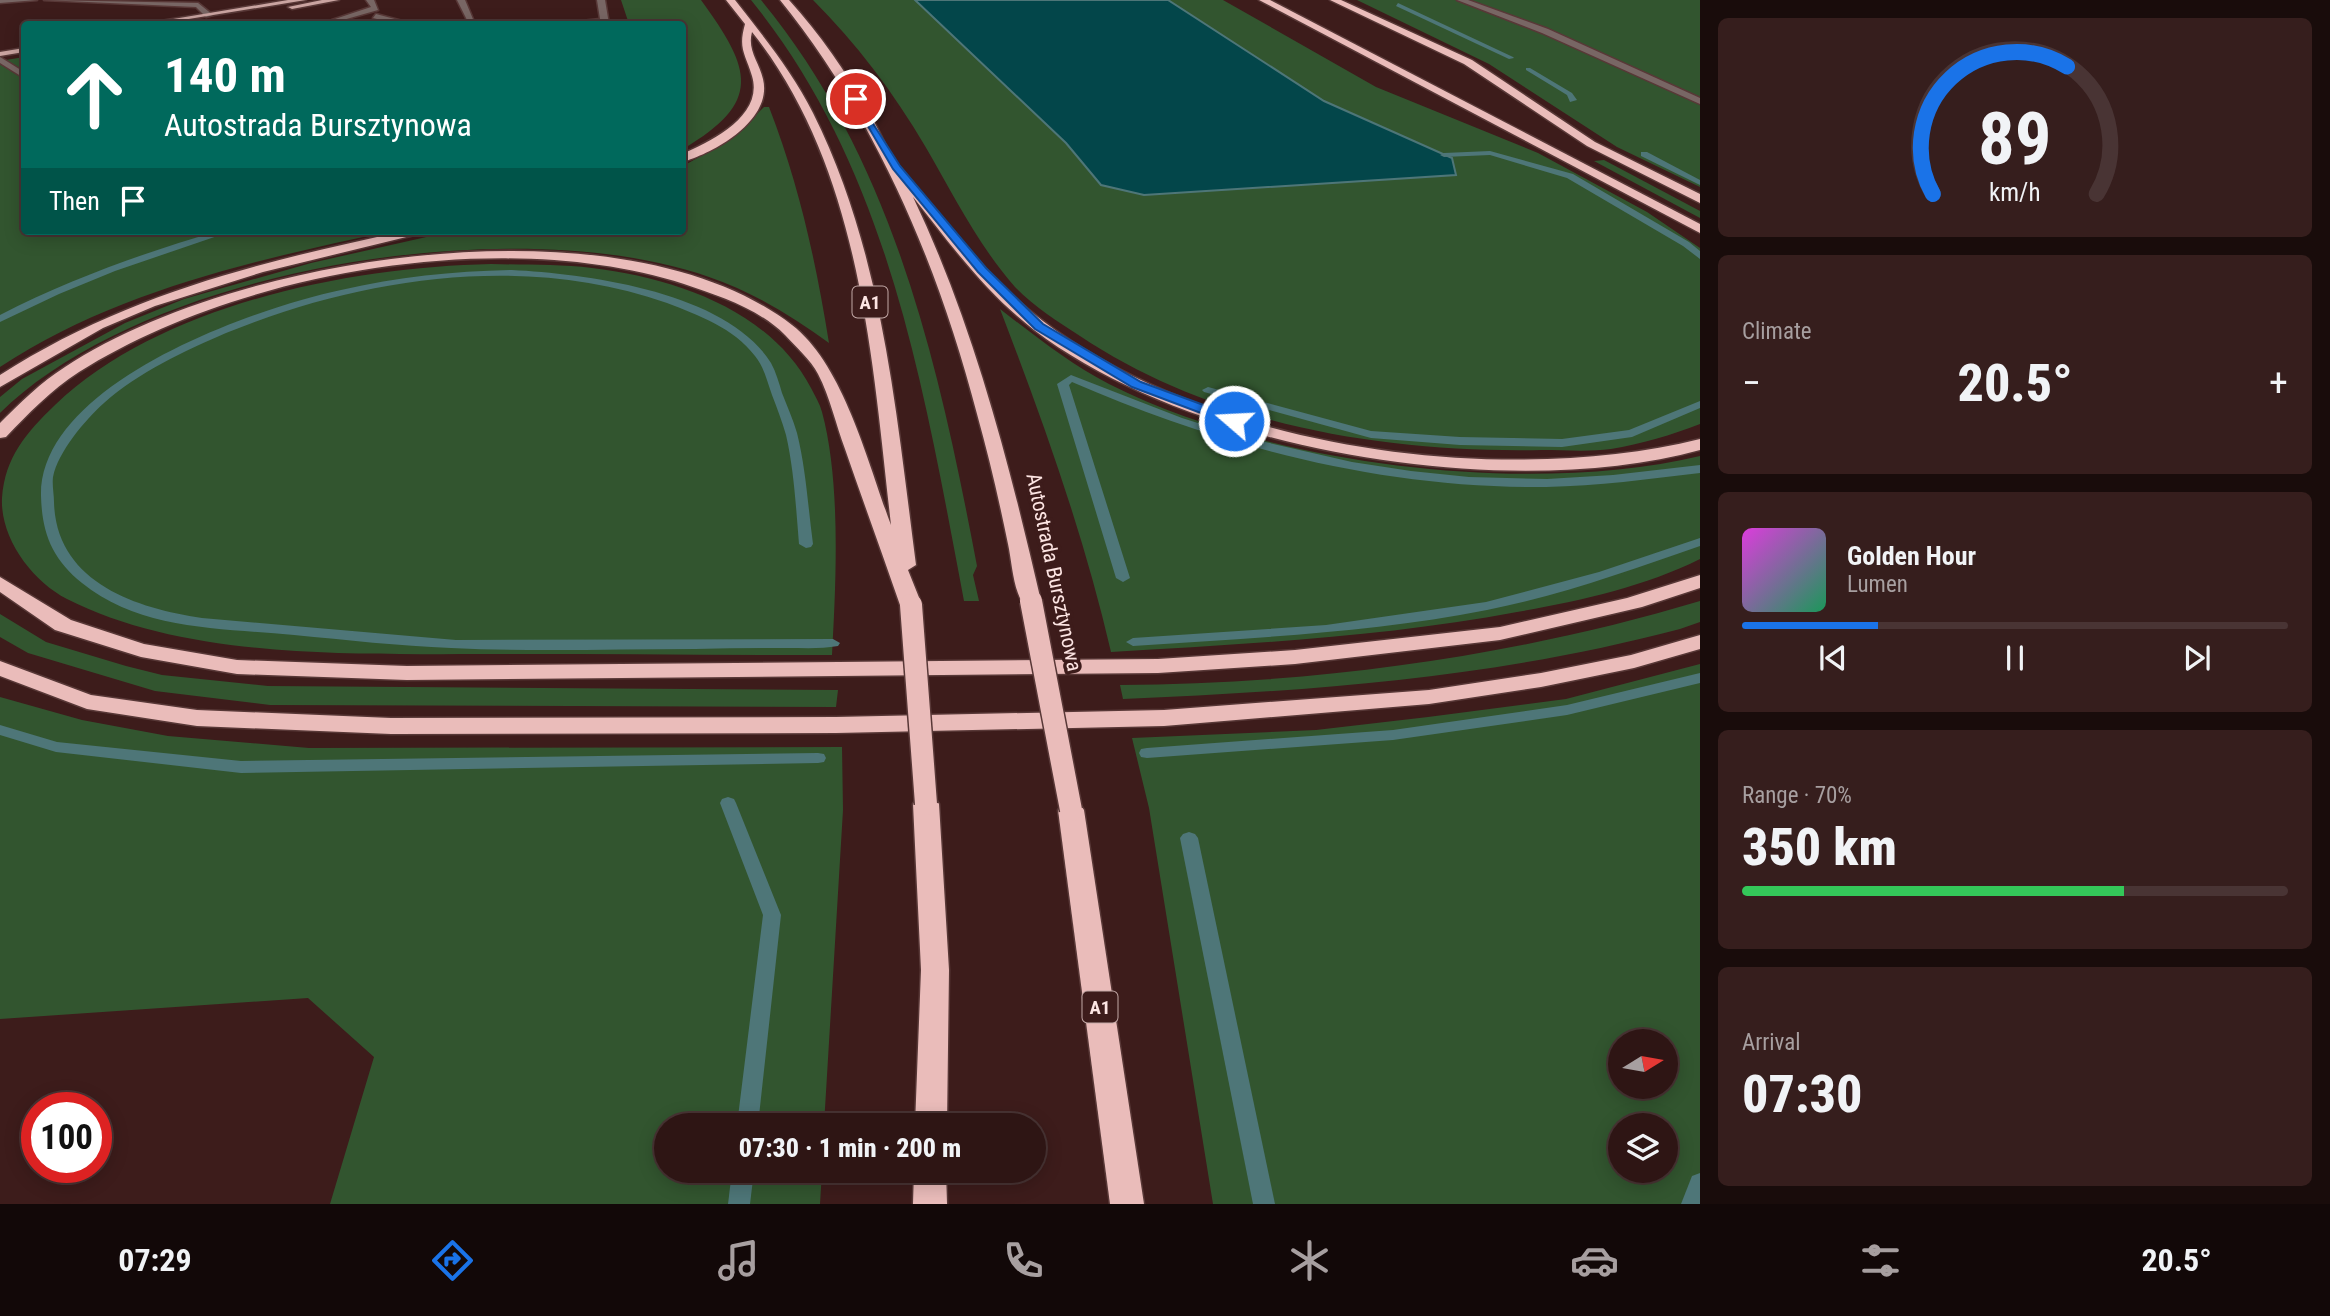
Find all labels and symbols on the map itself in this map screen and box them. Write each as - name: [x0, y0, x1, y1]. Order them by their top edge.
- pin: [826, 69, 886, 129]
- road number: A1: [852, 286, 888, 318]
- position arrow: [1197, 384, 1271, 458]
- street label: Autostrada Bursztynowa: [1021, 471, 1087, 673]
- road number: A1: [1082, 992, 1118, 1023]
- north arrow: [1608, 1029, 1678, 1099]
- speed limit sign: 100: [21, 1092, 112, 1183]

